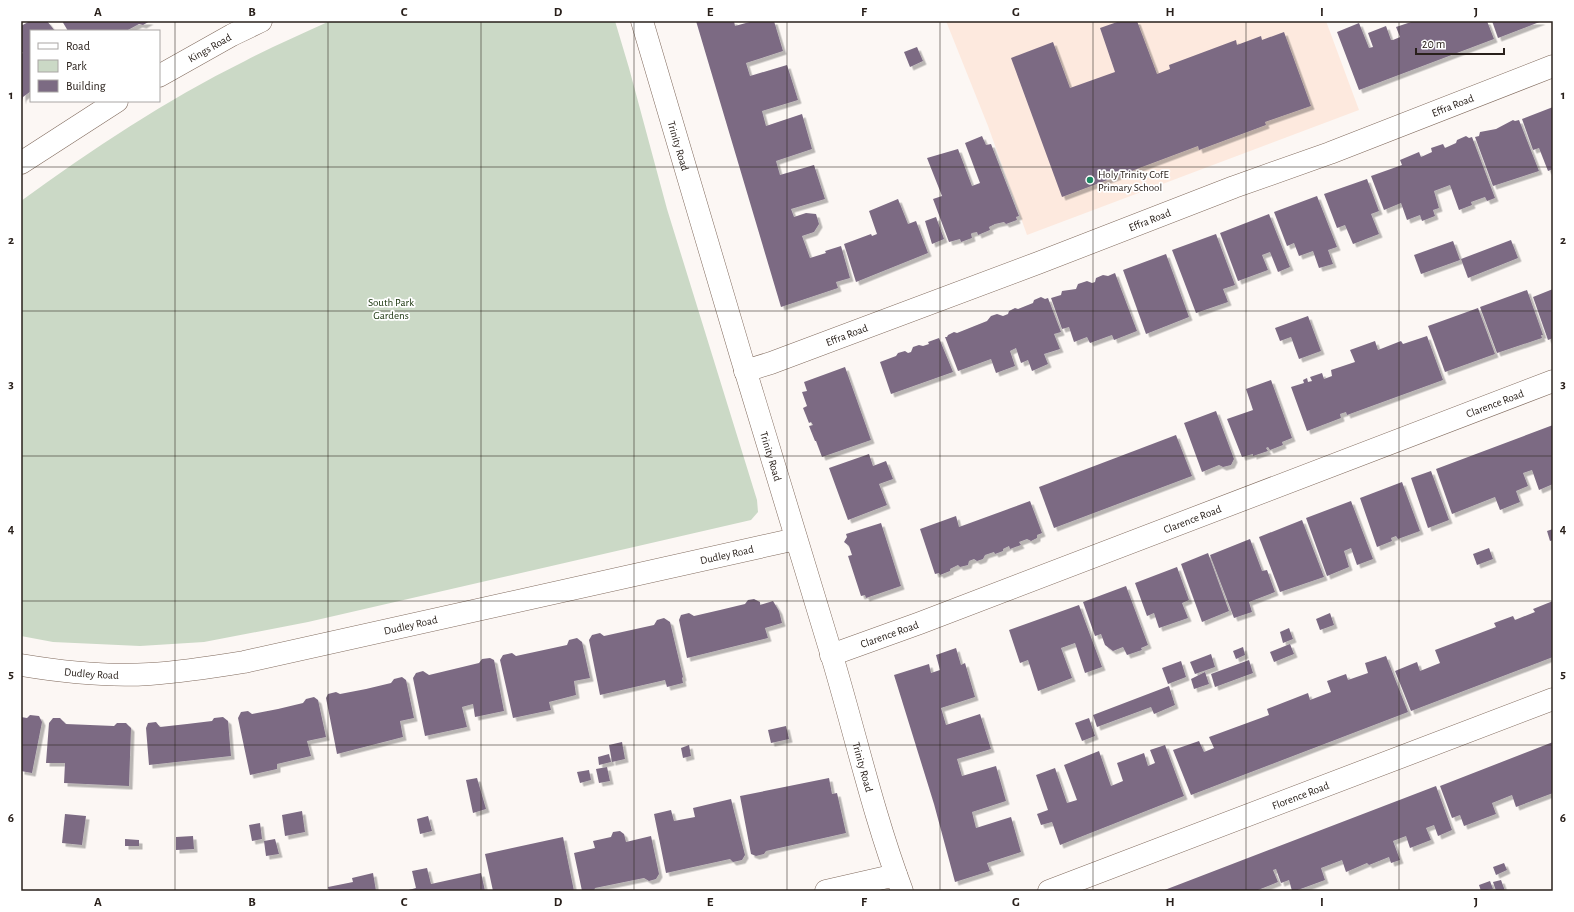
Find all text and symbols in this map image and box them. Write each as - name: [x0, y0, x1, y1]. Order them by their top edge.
- text: A: [94, 6, 102, 19]
- text: B: [248, 6, 256, 19]
- text: C: [401, 6, 408, 19]
- text: D: [554, 6, 563, 19]
- text: E: [707, 6, 714, 19]
- text: F: [861, 6, 868, 19]
- text: G: [1012, 6, 1020, 19]
- text: H: [1165, 6, 1175, 19]
- text: I: [1320, 6, 1324, 19]
- text: J: [1474, 6, 1478, 19]
- legend: [30, 30, 160, 102]
- scale bar: [1416, 30, 1504, 56]
- street label: Kings Road: [186, 31, 234, 64]
- text: 20 m: [1422, 38, 1445, 50]
- text: Road: [66, 40, 90, 52]
- text: Park: [66, 60, 87, 72]
- text: Building: [66, 80, 106, 92]
- text: 1: [9, 89, 13, 102]
- text: 1: [1561, 89, 1565, 102]
- street label: Effra Road: [1430, 92, 1476, 119]
- street label: Trinity Road: [666, 120, 691, 172]
- place label: Holy Trinity CofE Primary School: [1098, 169, 1170, 193]
- marker: Holy Trinity CofE Primary School: [1085, 175, 1095, 185]
- street label: Effra Road: [1127, 207, 1173, 233]
- text: 2: [8, 234, 14, 247]
- text: 2: [1560, 234, 1566, 247]
- park label: South Park Gardens: [368, 297, 414, 321]
- street label: Effra Road: [824, 322, 870, 348]
- text: 3: [8, 378, 14, 391]
- text: 3: [1560, 378, 1566, 391]
- street label: Clarence Road: [1465, 388, 1526, 420]
- street label: Trinity Road: [758, 430, 783, 483]
- street label: Clarence Road: [1162, 503, 1223, 535]
- text: 4: [8, 523, 15, 536]
- text: 4: [1560, 523, 1567, 536]
- street label: Dudley Road: [699, 544, 755, 566]
- street label: Dudley Road: [383, 614, 439, 637]
- street label: Clarence Road: [859, 619, 920, 650]
- street label: Dudley Road: [64, 666, 119, 681]
- text: 5: [8, 668, 14, 681]
- text: 5: [1560, 668, 1566, 681]
- street label: Trinity Road: [850, 741, 875, 794]
- street label: Florence Road: [1270, 780, 1331, 812]
- text: 6: [8, 812, 14, 825]
- text: 6: [1560, 812, 1566, 825]
- text: A: [94, 896, 102, 909]
- text: B: [248, 896, 256, 909]
- text: C: [401, 896, 408, 909]
- text: D: [554, 896, 563, 909]
- text: E: [707, 896, 714, 909]
- text: F: [861, 896, 868, 909]
- text: G: [1012, 896, 1020, 909]
- text: H: [1165, 896, 1175, 909]
- text: I: [1320, 896, 1324, 909]
- text: J: [1474, 896, 1478, 909]

